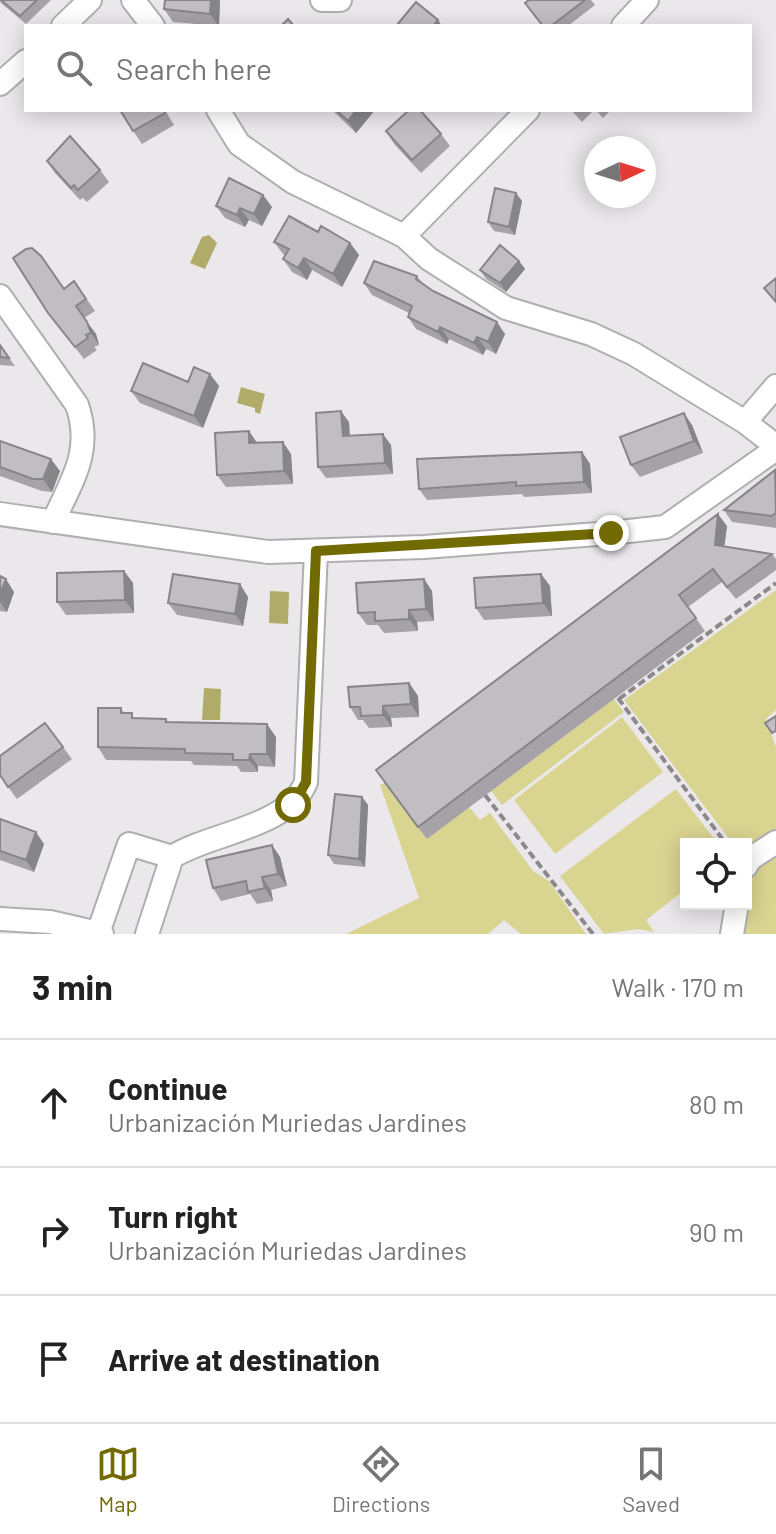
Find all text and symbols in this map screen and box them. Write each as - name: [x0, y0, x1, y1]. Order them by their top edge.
- search box: [24, 24, 752, 112]
- icon: search: [52, 46, 96, 90]
- text: Search here: [116, 50, 272, 86]
- north arrow: [584, 136, 656, 208]
- route end: [593, 515, 629, 551]
- route start: [275, 787, 311, 823]
- map controls: [680, 838, 752, 910]
- button: locate: [680, 838, 752, 910]
- text: 3 min: [32, 966, 113, 1007]
- text: Walk · 170 m: [611, 971, 744, 1002]
- text: Continue: [108, 1070, 228, 1106]
- icon: ahead: [32, 1081, 76, 1125]
- text: 80 m: [689, 1088, 744, 1119]
- text: Urbanización Muriedas Jardines: [108, 1106, 467, 1137]
- text: Turn right: [108, 1198, 238, 1234]
- icon: right: [32, 1209, 76, 1253]
- text: 90 m: [689, 1216, 744, 1247]
- text: Urbanización Muriedas Jardines: [108, 1234, 467, 1265]
- icon: arrive: [32, 1337, 76, 1381]
- text: Arrive at destination: [108, 1341, 380, 1377]
- tab: Map: [96, 1442, 140, 1516]
- tab: Directions: [332, 1442, 430, 1516]
- tab: Saved: [622, 1442, 680, 1516]

